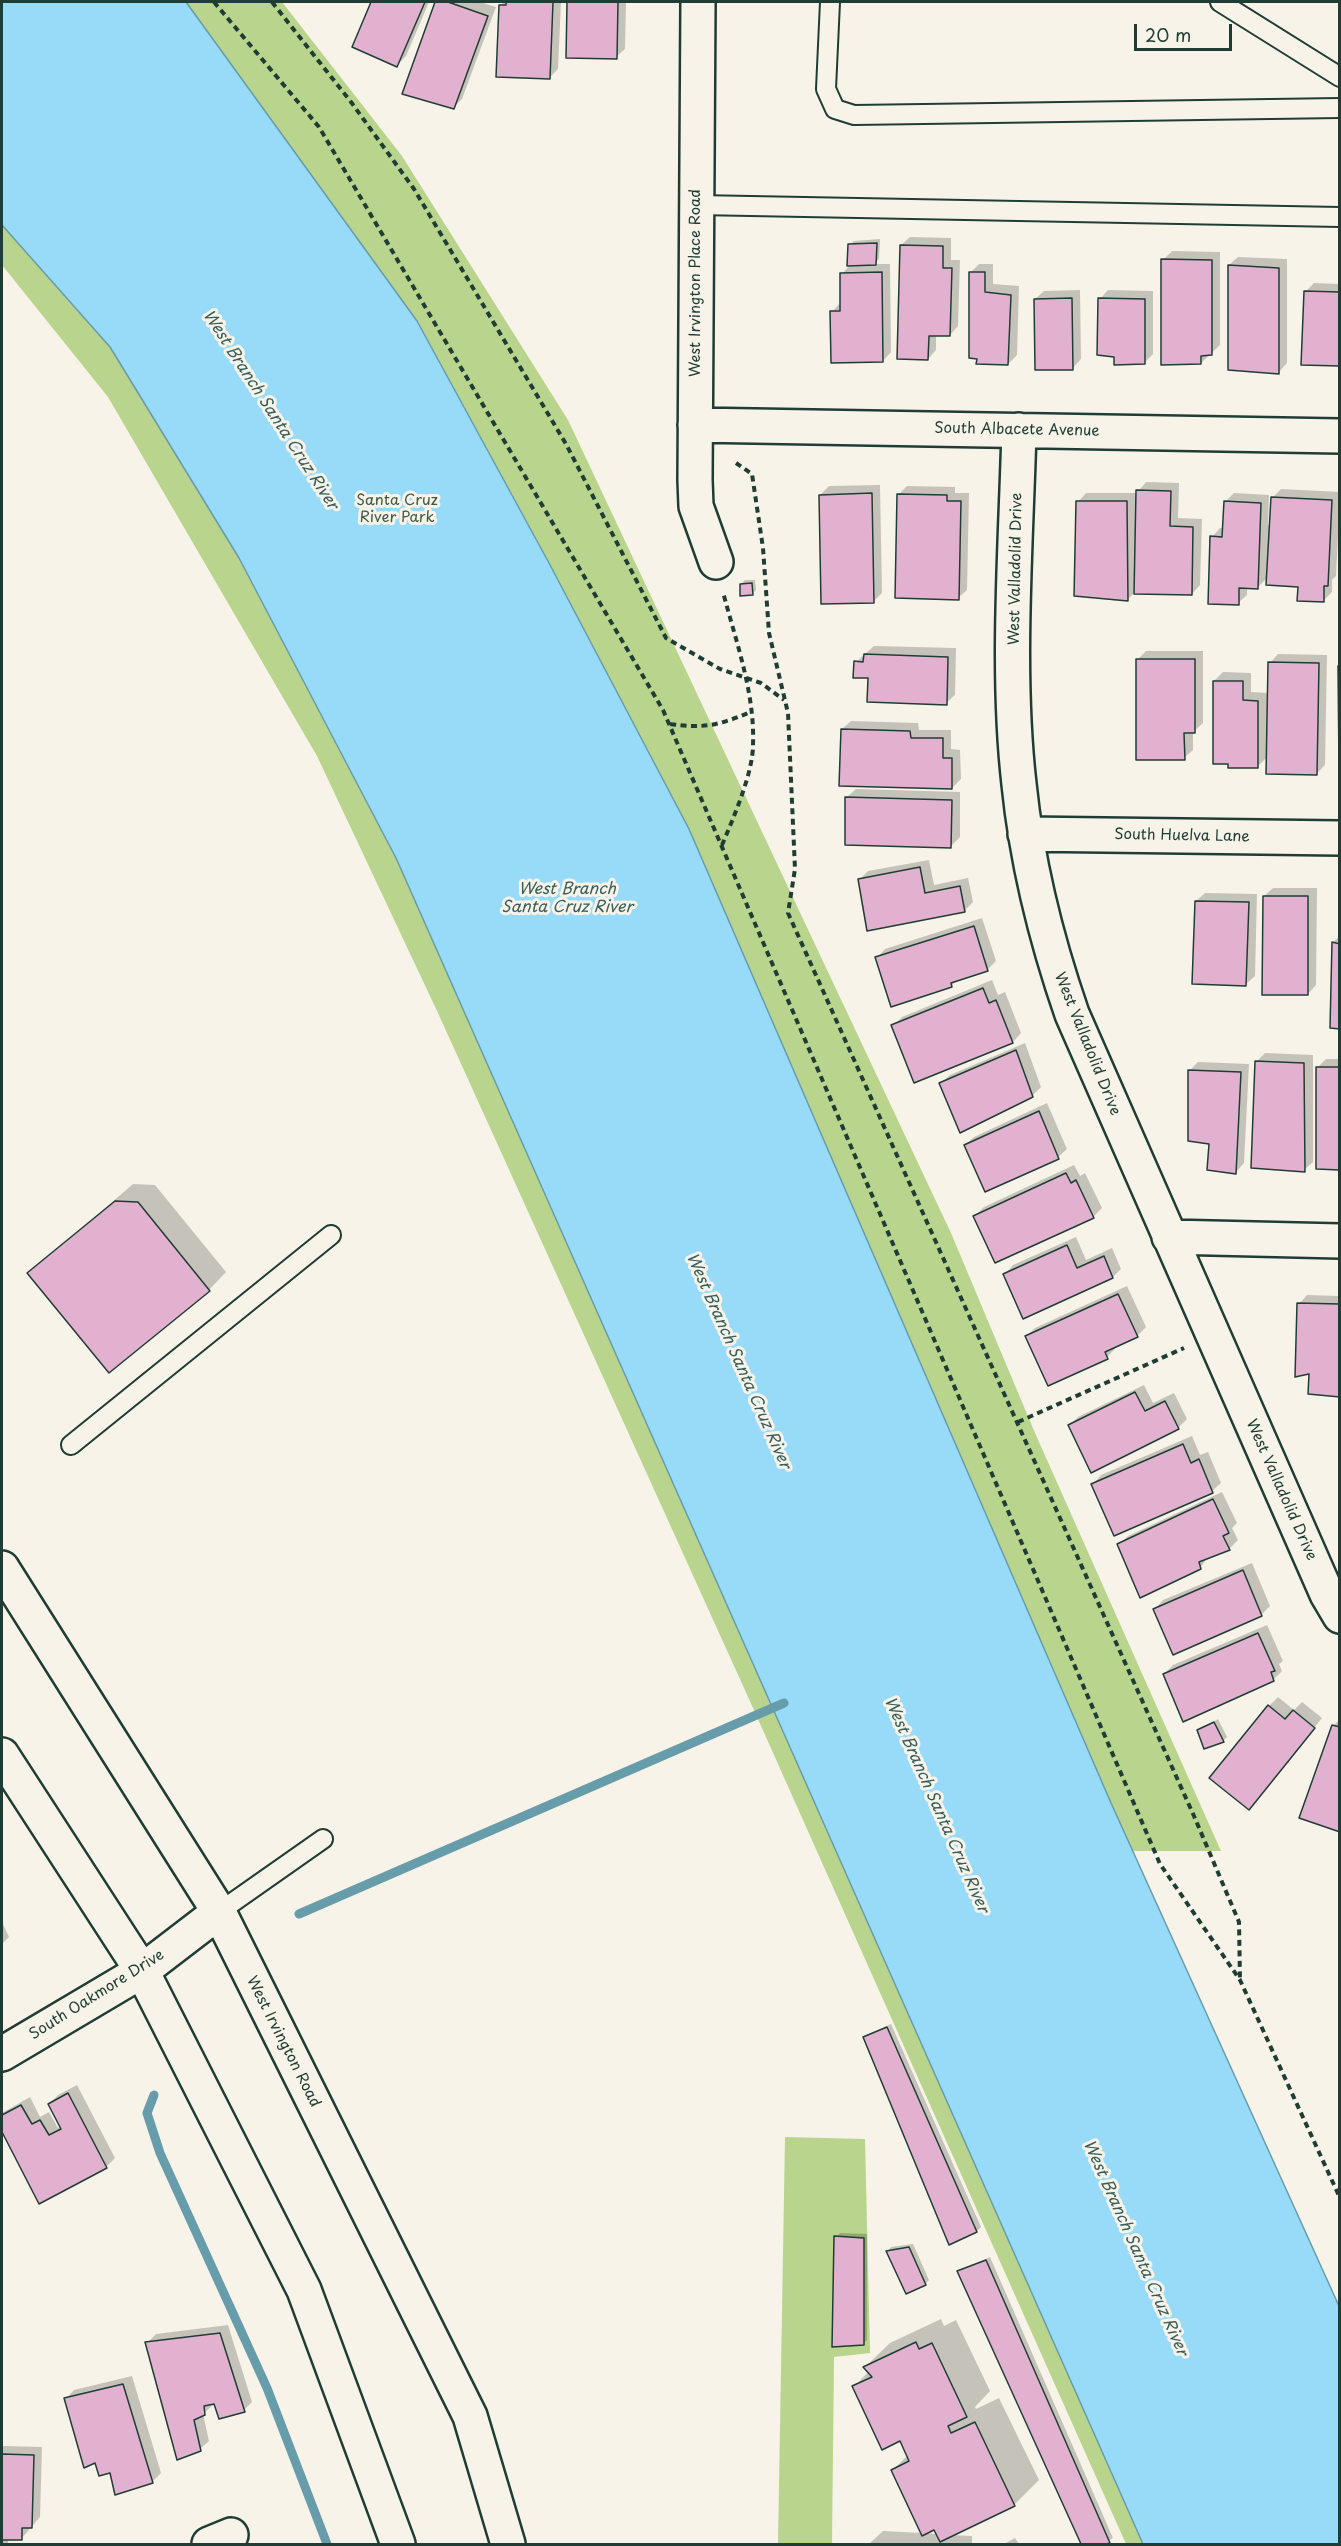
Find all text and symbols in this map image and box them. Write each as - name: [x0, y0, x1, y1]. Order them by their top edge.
- scale bar: [1137, 12, 1234, 50]
- text: 20 m: [1145, 21, 1191, 48]
- street label: West Irvington Place Road: [687, 189, 705, 377]
- water label: West Branch Santa Cruz River: [198, 307, 342, 513]
- street label: South Albacete Avenue: [934, 420, 1100, 440]
- park label: Santa Cruz River Park: [356, 492, 438, 527]
- street label: West Valladolid Drive: [1006, 493, 1026, 645]
- street label: South Huelva Lane: [1114, 826, 1250, 846]
- water label: West Branch Santa Cruz River: [501, 880, 633, 918]
- street label: West Valladolid Drive: [1050, 970, 1124, 1118]
- water label: West Branch Santa Cruz River: [682, 1250, 794, 1472]
- street label: West Valladolid Drive: [1242, 1417, 1320, 1563]
- water label: West Branch Santa Cruz River: [880, 1694, 992, 1916]
- street label: South Oakmore Drive: [26, 1946, 168, 2044]
- street label: West Irvington Road: [242, 1973, 324, 2111]
- water label: West Branch Santa Cruz River: [1079, 2137, 1191, 2359]

